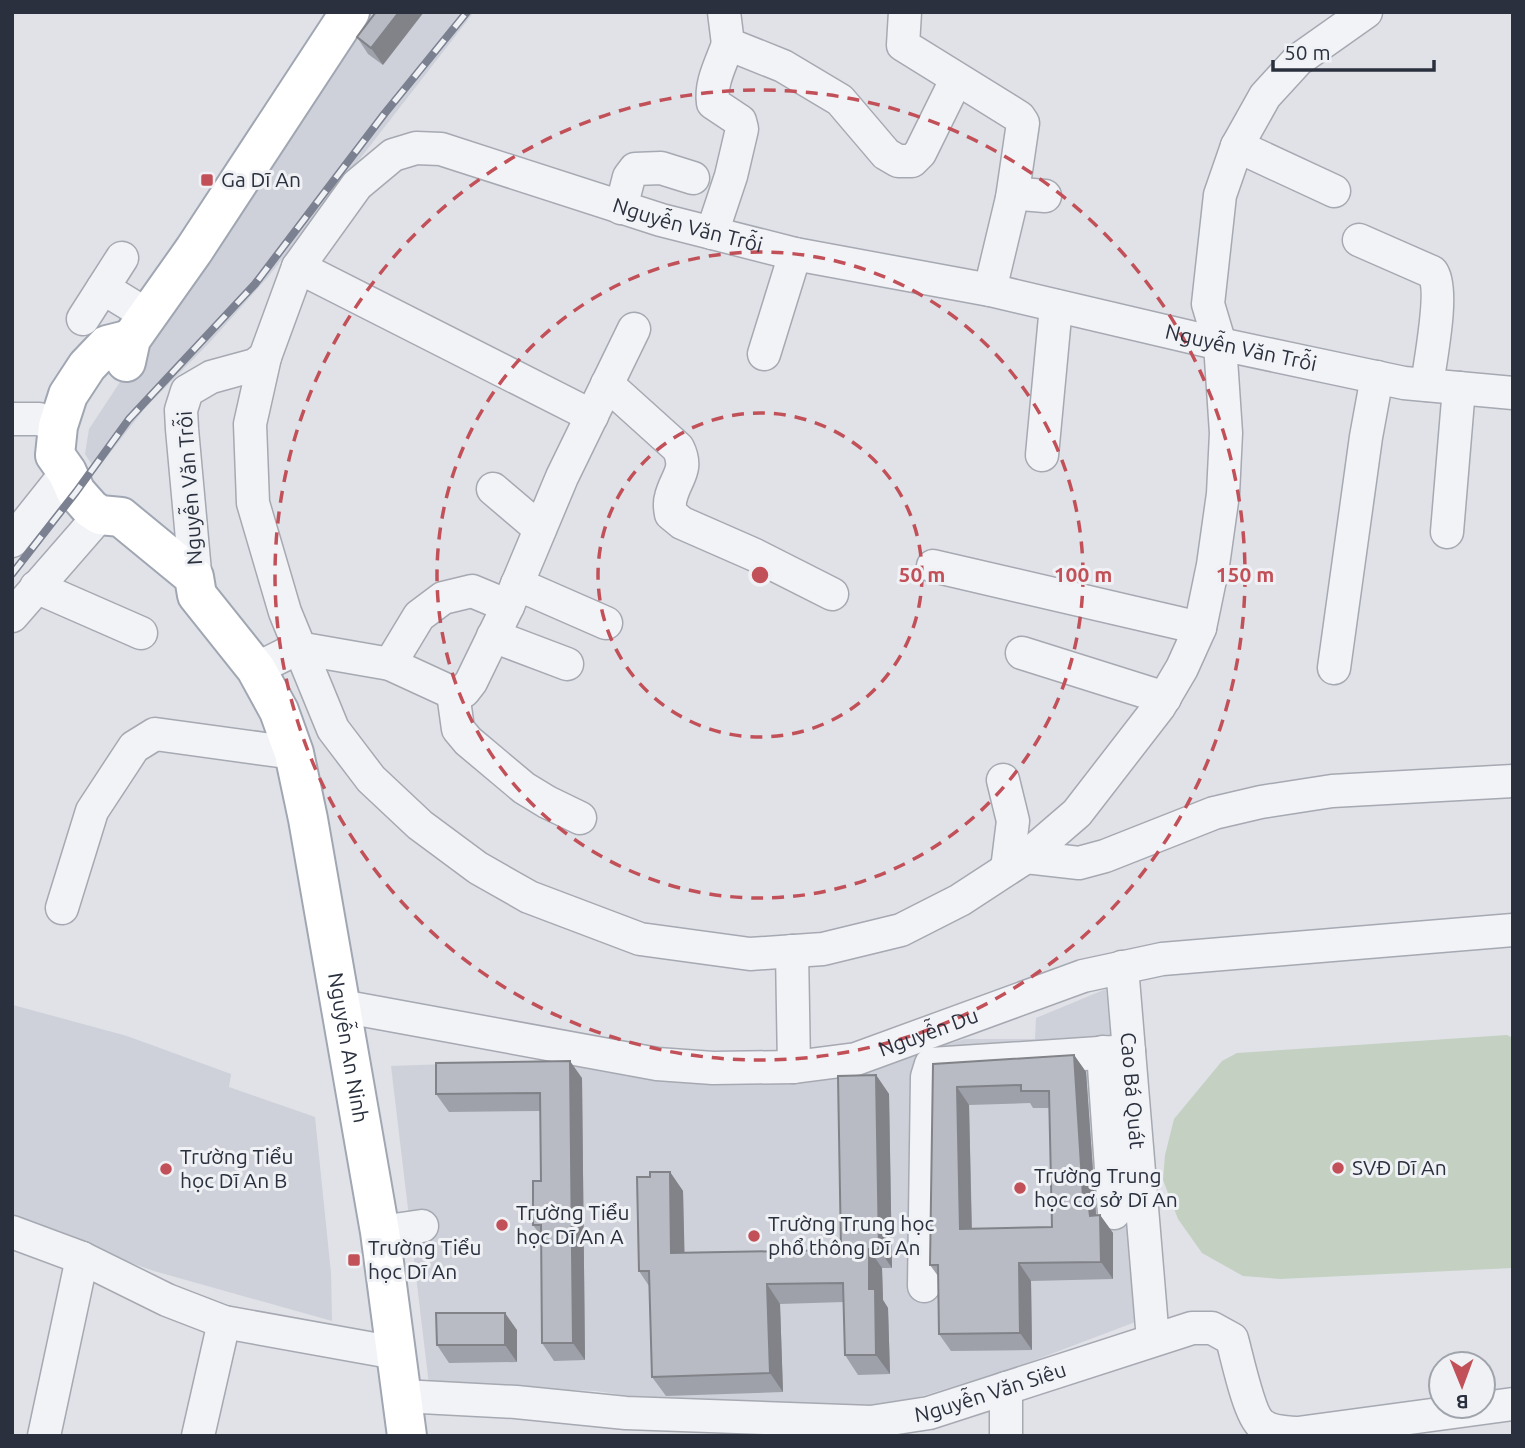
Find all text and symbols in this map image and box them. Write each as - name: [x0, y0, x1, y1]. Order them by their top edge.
- scale bar: [1273, 28, 1434, 72]
- text: 50 m: [1284, 40, 1331, 64]
- place label: Ga Dĩ An: [221, 167, 301, 191]
- marker: Ga Dĩ An: [199, 172, 215, 188]
- street label: Nguyễn Văn Trỗi: [610, 192, 765, 256]
- street label: Nguyễn Văn Trỗi: [1163, 319, 1319, 375]
- street label: Nguyễn Văn Trỗi: [170, 410, 206, 566]
- text: 50 m: [899, 562, 945, 586]
- text: 100 m: [1054, 562, 1112, 586]
- text: 150 m: [1216, 562, 1274, 586]
- centre of rings: [748, 563, 772, 587]
- street label: Nguyễn An Ninh: [324, 971, 374, 1125]
- street label: Nguyễn Du: [875, 1002, 981, 1061]
- street label: Cao Bá Quát: [1116, 1031, 1150, 1150]
- place label: Trường Tiểu học Dĩ An B: [180, 1144, 293, 1192]
- place label: SVĐ Dĩ An: [1352, 1155, 1447, 1179]
- marker: SVĐ Dĩ An: [1330, 1160, 1346, 1176]
- marker: Trường Tiểu học Dĩ An B: [158, 1161, 174, 1177]
- place label: Trường Trung học cơ sở Dĩ An: [1034, 1163, 1178, 1211]
- marker: Trường Trung học cơ sở Dĩ An: [1012, 1180, 1028, 1196]
- place label: Trường Tiểu học Dĩ An A: [516, 1200, 629, 1248]
- place label: Trường Trung học phổ thông Dĩ An: [768, 1211, 935, 1259]
- marker: Trường Tiểu học Dĩ An A: [494, 1217, 510, 1233]
- marker: Trường Trung học phổ thông Dĩ An: [746, 1228, 762, 1244]
- place label: Trường Tiểu học Dĩ An: [368, 1235, 481, 1283]
- marker: Trường Tiểu học Dĩ An: [346, 1252, 362, 1268]
- north arrow: [1427, 1350, 1497, 1420]
- street label: Nguyễn Văn Siêu: [913, 1357, 1069, 1426]
- text: B: [1456, 1391, 1469, 1413]

